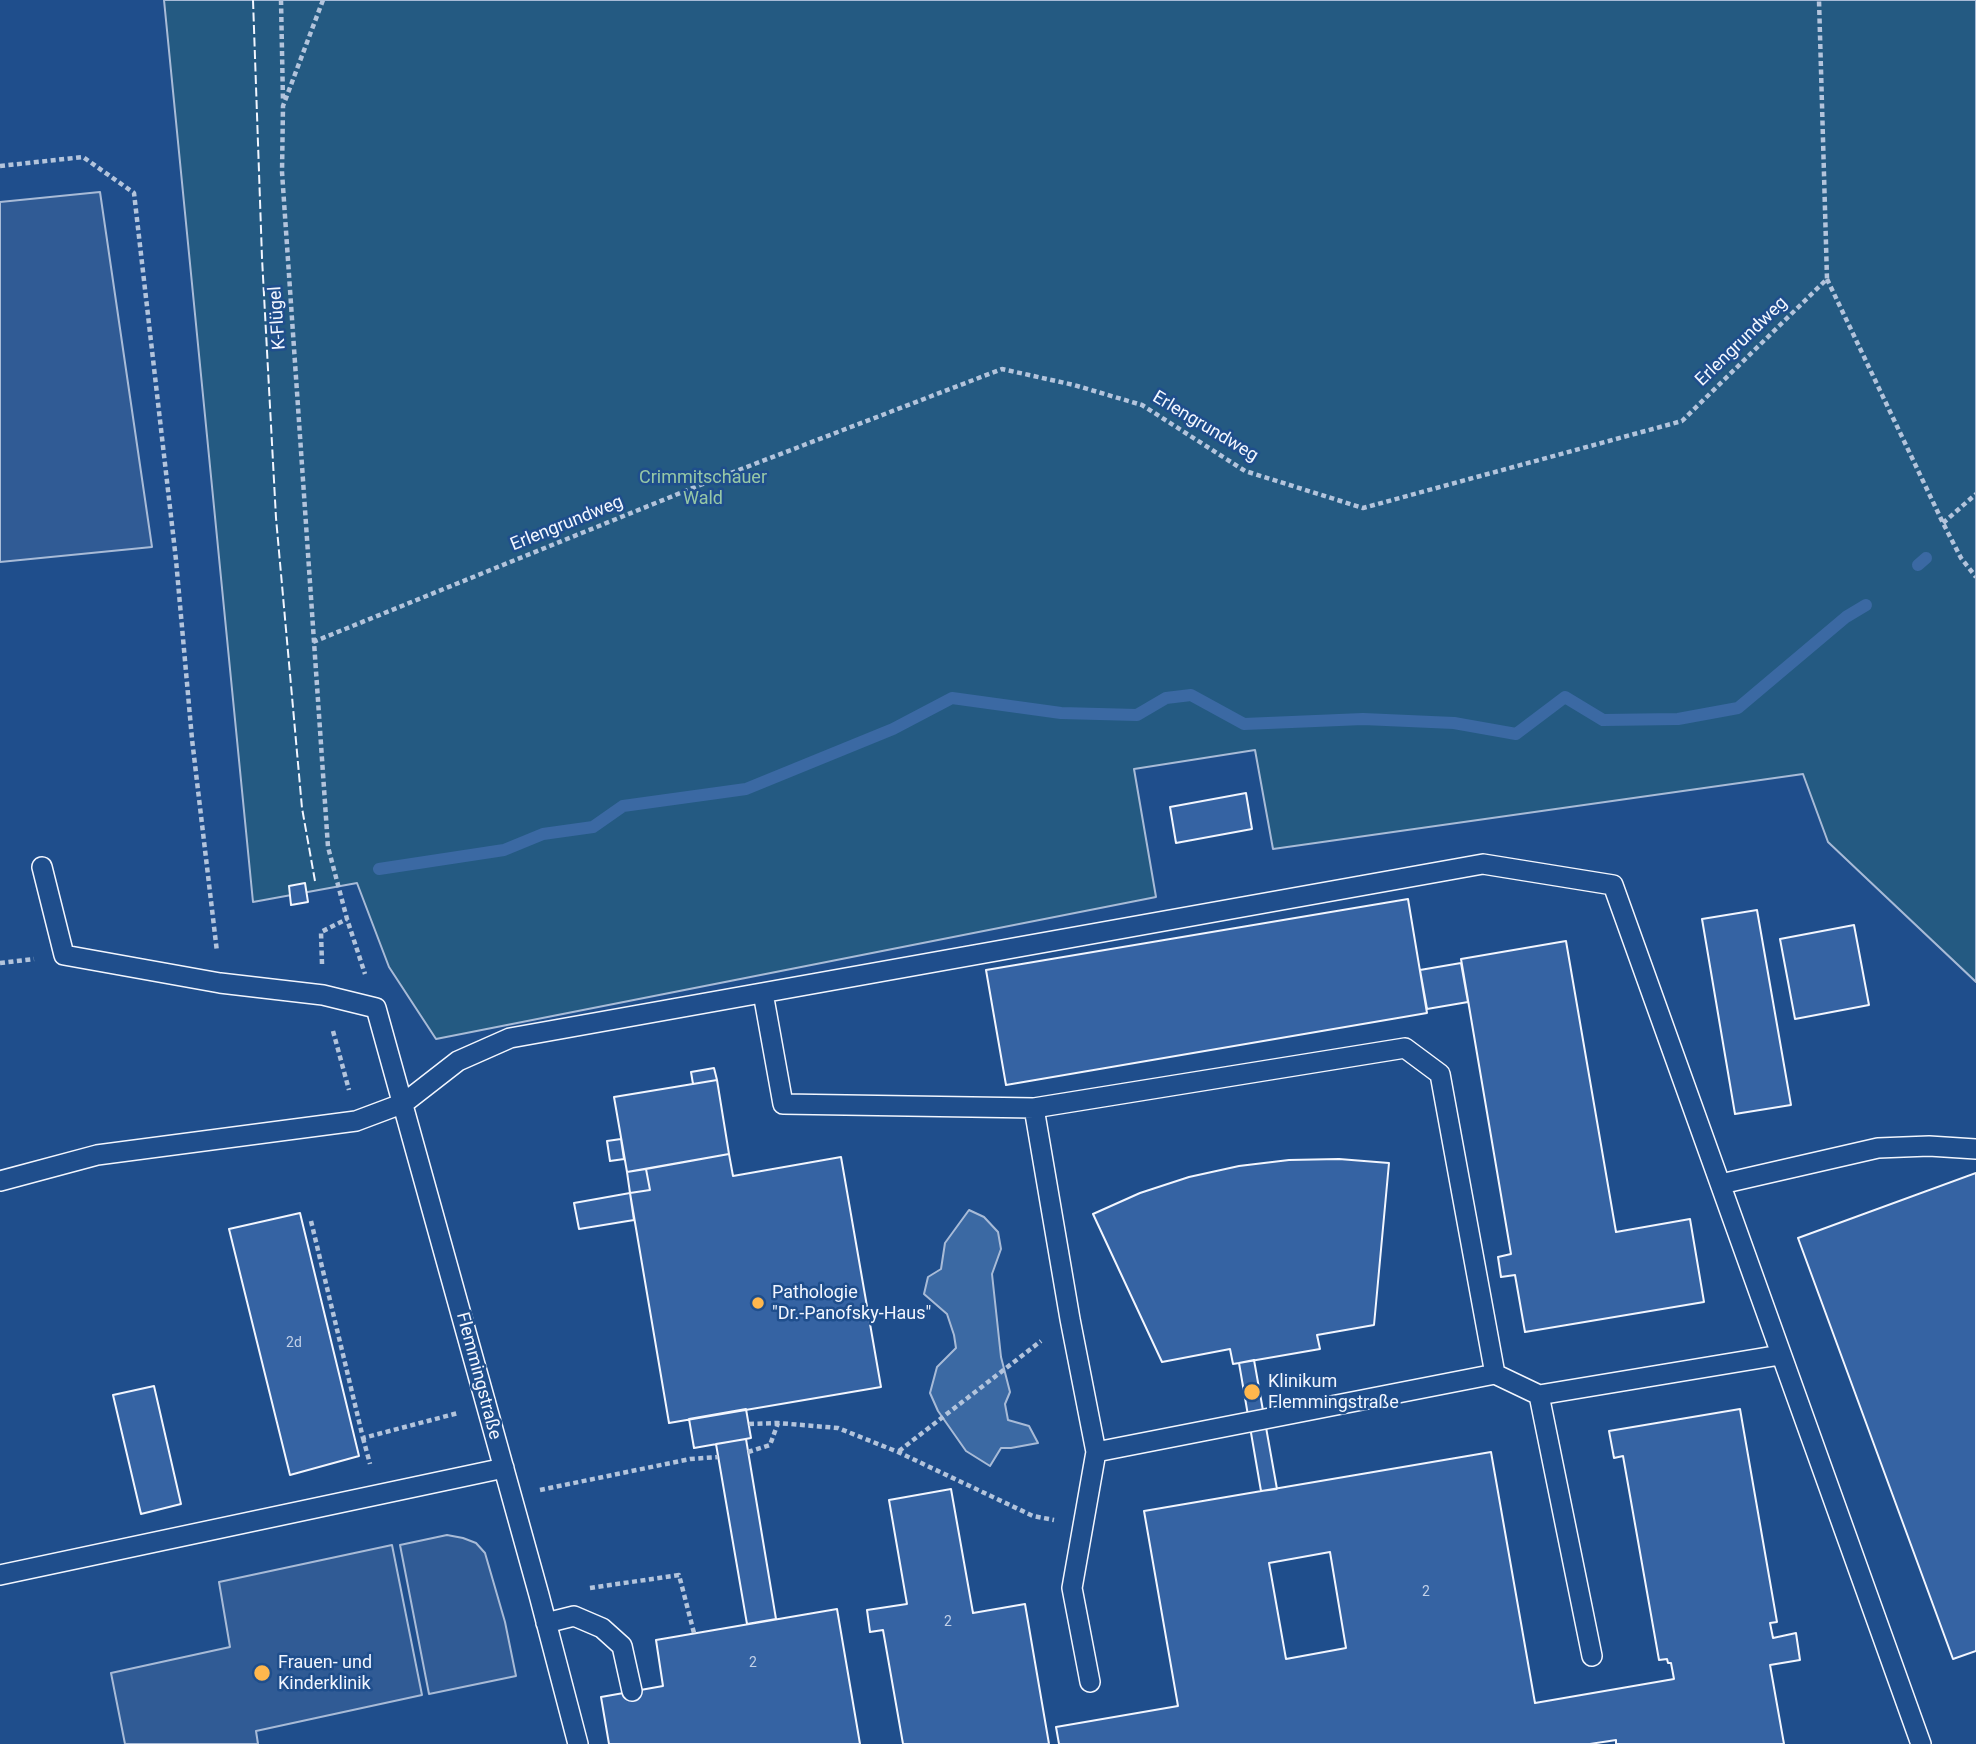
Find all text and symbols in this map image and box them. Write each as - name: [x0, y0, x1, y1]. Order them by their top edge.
- street label: K-Flügel: [265, 285, 291, 351]
- street label: Erlengrundweg: [1691, 293, 1793, 391]
- street label: Erlengrundweg: [1148, 387, 1262, 467]
- park label: Crimmitschauer Wald: [639, 467, 767, 510]
- street label: Erlengrundweg: [508, 492, 626, 556]
- place label: Pathologie "Dr.-Panofsky-Haus": [772, 1282, 931, 1324]
- marker: Pathologie "Dr.-Panofsky-Haus": [750, 1295, 766, 1311]
- street label: Flemmingstraße: [451, 1310, 505, 1442]
- house number: 2d: [286, 1335, 302, 1351]
- place label: Klinikum Flemmingstraße: [1268, 1371, 1399, 1414]
- marker: Klinikum Flemmingstraße: [1242, 1382, 1262, 1402]
- house number: 2: [1422, 1584, 1430, 1600]
- house number: 2: [944, 1614, 952, 1630]
- place label: Frauen- und Kinderklinik: [278, 1652, 372, 1694]
- house number: 2: [749, 1655, 757, 1671]
- marker: Frauen- und Kinderklinik: [252, 1663, 272, 1683]

